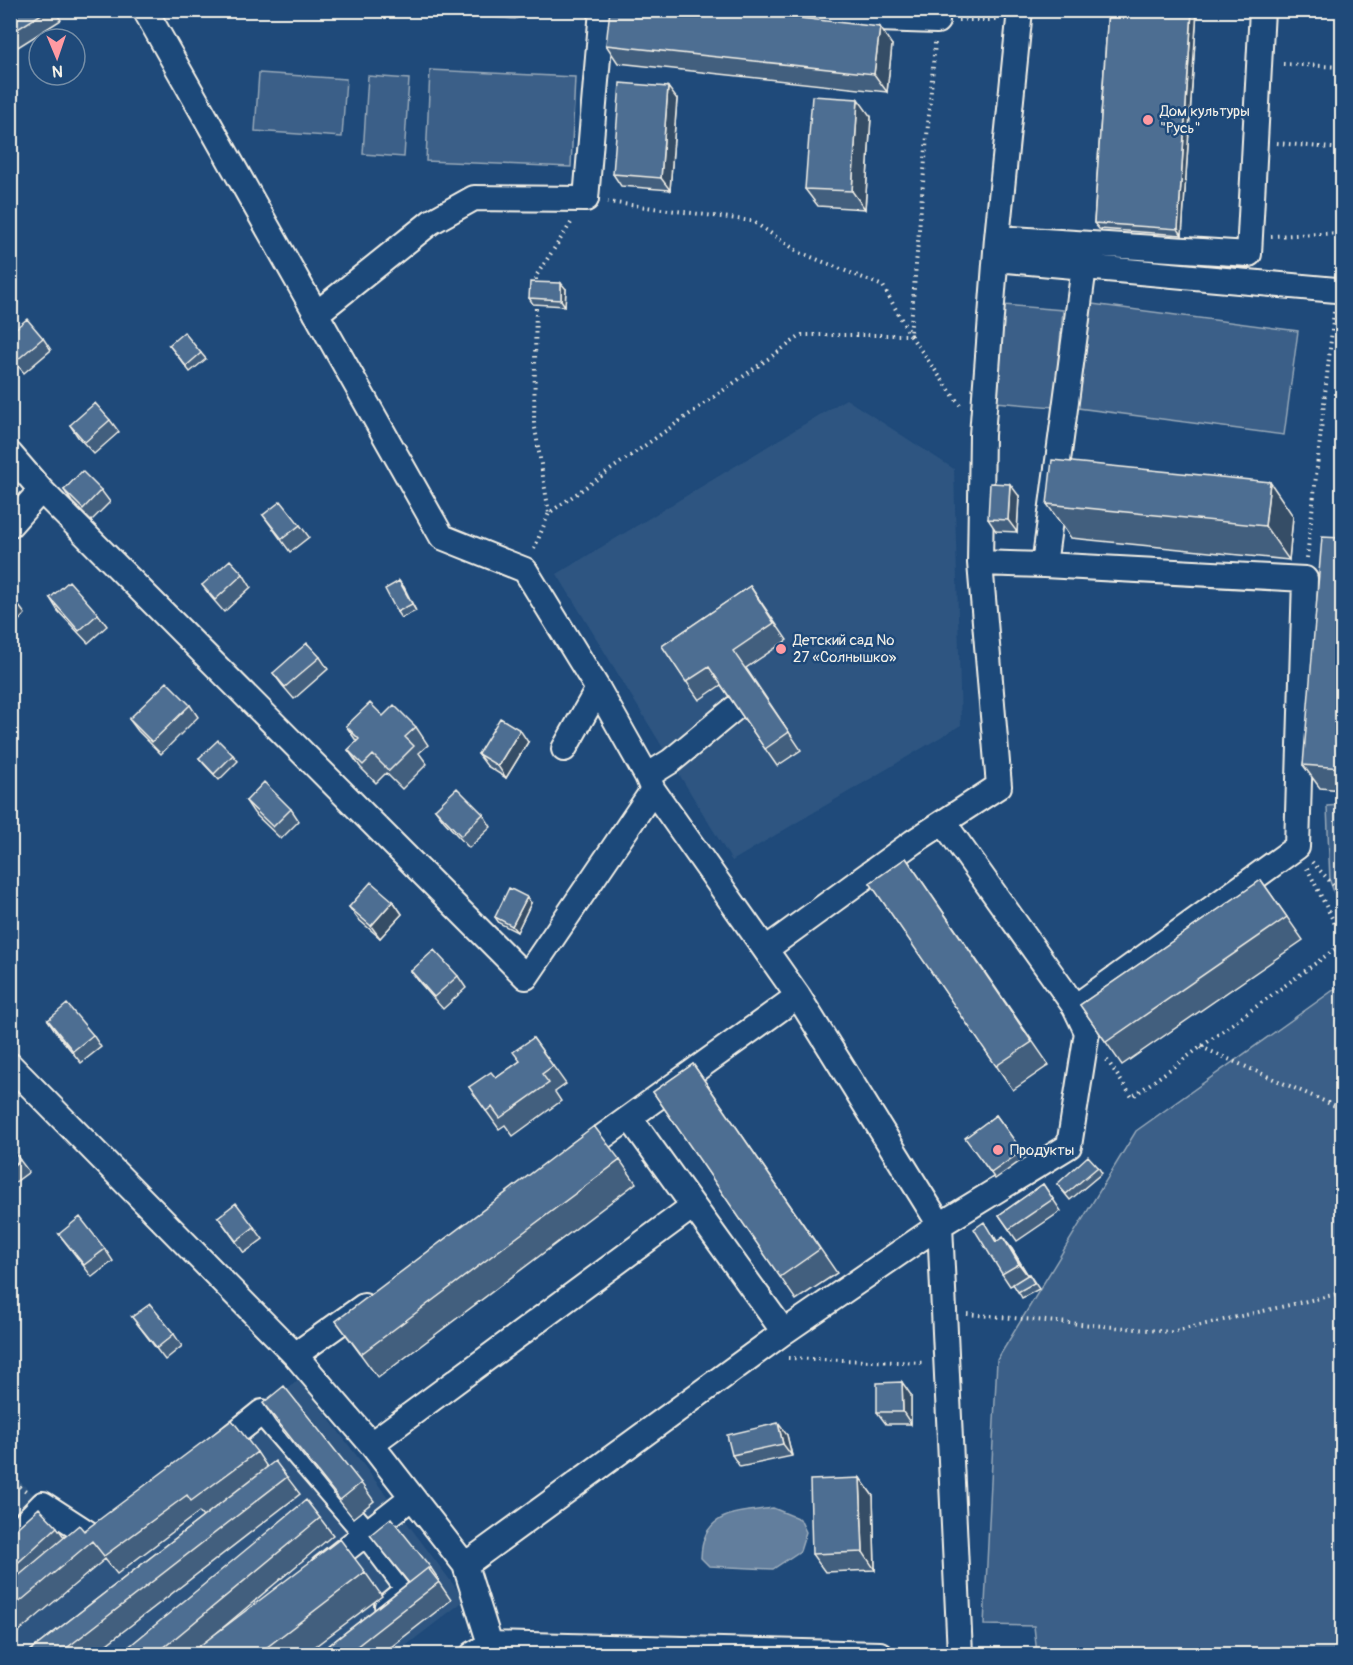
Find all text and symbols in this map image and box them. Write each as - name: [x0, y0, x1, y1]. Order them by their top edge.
- north arrow: [27, 27, 87, 87]
- text: N: [52, 61, 63, 81]
- place label: Дом культуры "Русь": [1159, 102, 1250, 138]
- marker: Дом культуры "Русь": [1141, 113, 1155, 127]
- place label: Детский сад № 27 «Солнышко»: [792, 631, 897, 667]
- marker: Детский сад № 27 «Солнышко»: [774, 642, 788, 656]
- place label: Продукты: [1010, 1141, 1074, 1160]
- marker: Продукты: [991, 1143, 1005, 1157]

